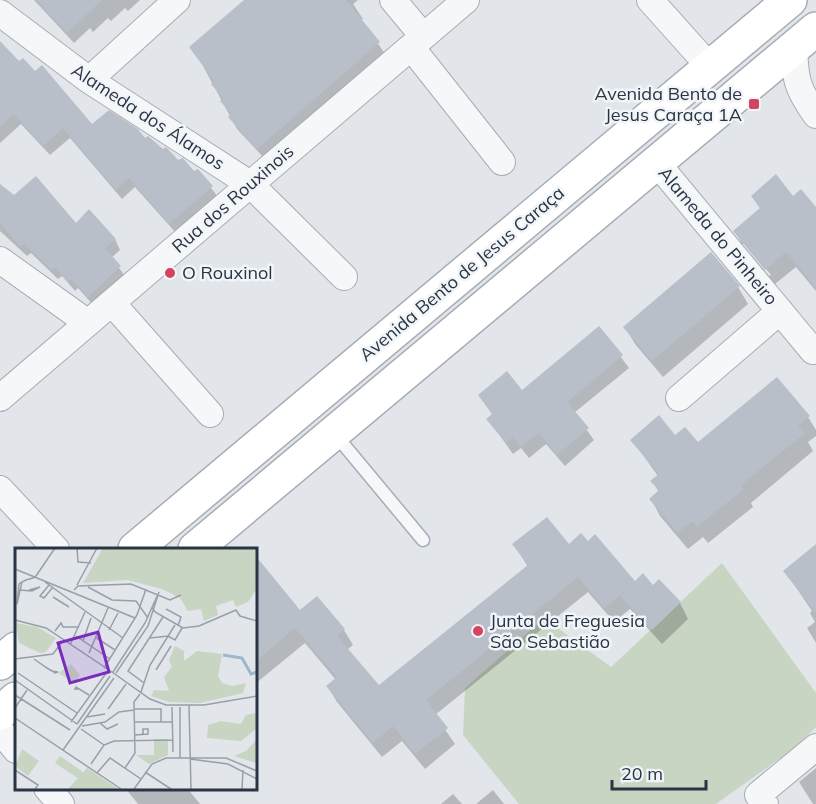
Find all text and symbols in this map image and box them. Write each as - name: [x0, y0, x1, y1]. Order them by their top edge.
- street label: Alameda dos Álamos: [67, 58, 229, 175]
- place label: Avenida Bento de Jesus Caraça 1A: [595, 82, 742, 126]
- marker: Avenida Bento de Jesus Caraça 1A: [747, 97, 761, 111]
- street label: Rua dos Rouxinois: [167, 139, 298, 258]
- street label: Alameda do Pinheiro: [654, 162, 783, 310]
- street label: Avenida Bento de Jesus Caraça: [355, 181, 569, 366]
- place label: O Rouxinol: [182, 261, 273, 284]
- marker: O Rouxinol: [163, 266, 177, 280]
- inset map: [15, 548, 256, 789]
- place label: Junta de Freguesia São Sebastião: [490, 609, 645, 653]
- marker: Junta de Freguesia São Sebastião: [471, 624, 485, 638]
- scale bar: [612, 753, 706, 791]
- text: 20 m: [621, 762, 663, 785]

